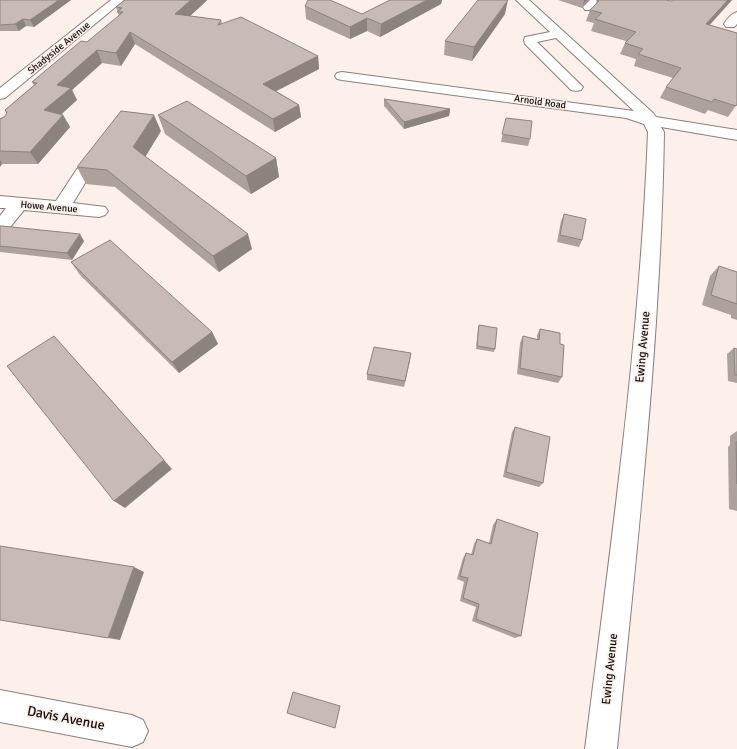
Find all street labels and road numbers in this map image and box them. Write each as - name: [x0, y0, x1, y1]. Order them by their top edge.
- street label: Shadyside Avenue: [25, 19, 93, 77]
- street label: Arnold Road: [513, 92, 567, 112]
- street label: Howe Avenue: [20, 199, 78, 215]
- street label: Ewing Avenue: [632, 311, 654, 383]
- street label: Ewing Avenue: [599, 633, 621, 705]
- street label: Davis Avenue: [26, 702, 106, 734]

